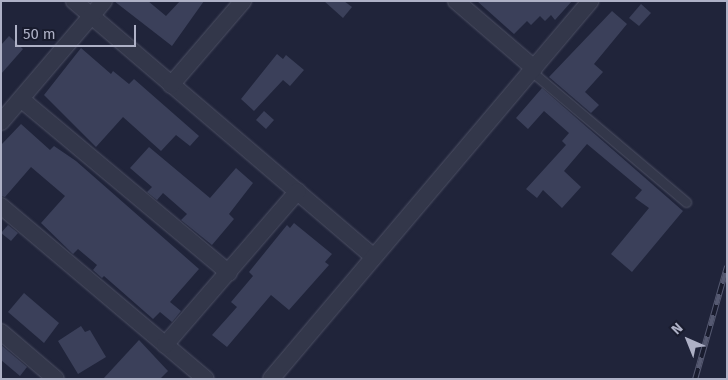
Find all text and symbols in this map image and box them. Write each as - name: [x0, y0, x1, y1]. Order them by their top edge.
- scale bar: [18, 15, 139, 47]
- text: 50 m: [23, 25, 56, 43]
- north arrow: [663, 315, 713, 365]
- text: N: [668, 320, 686, 338]

